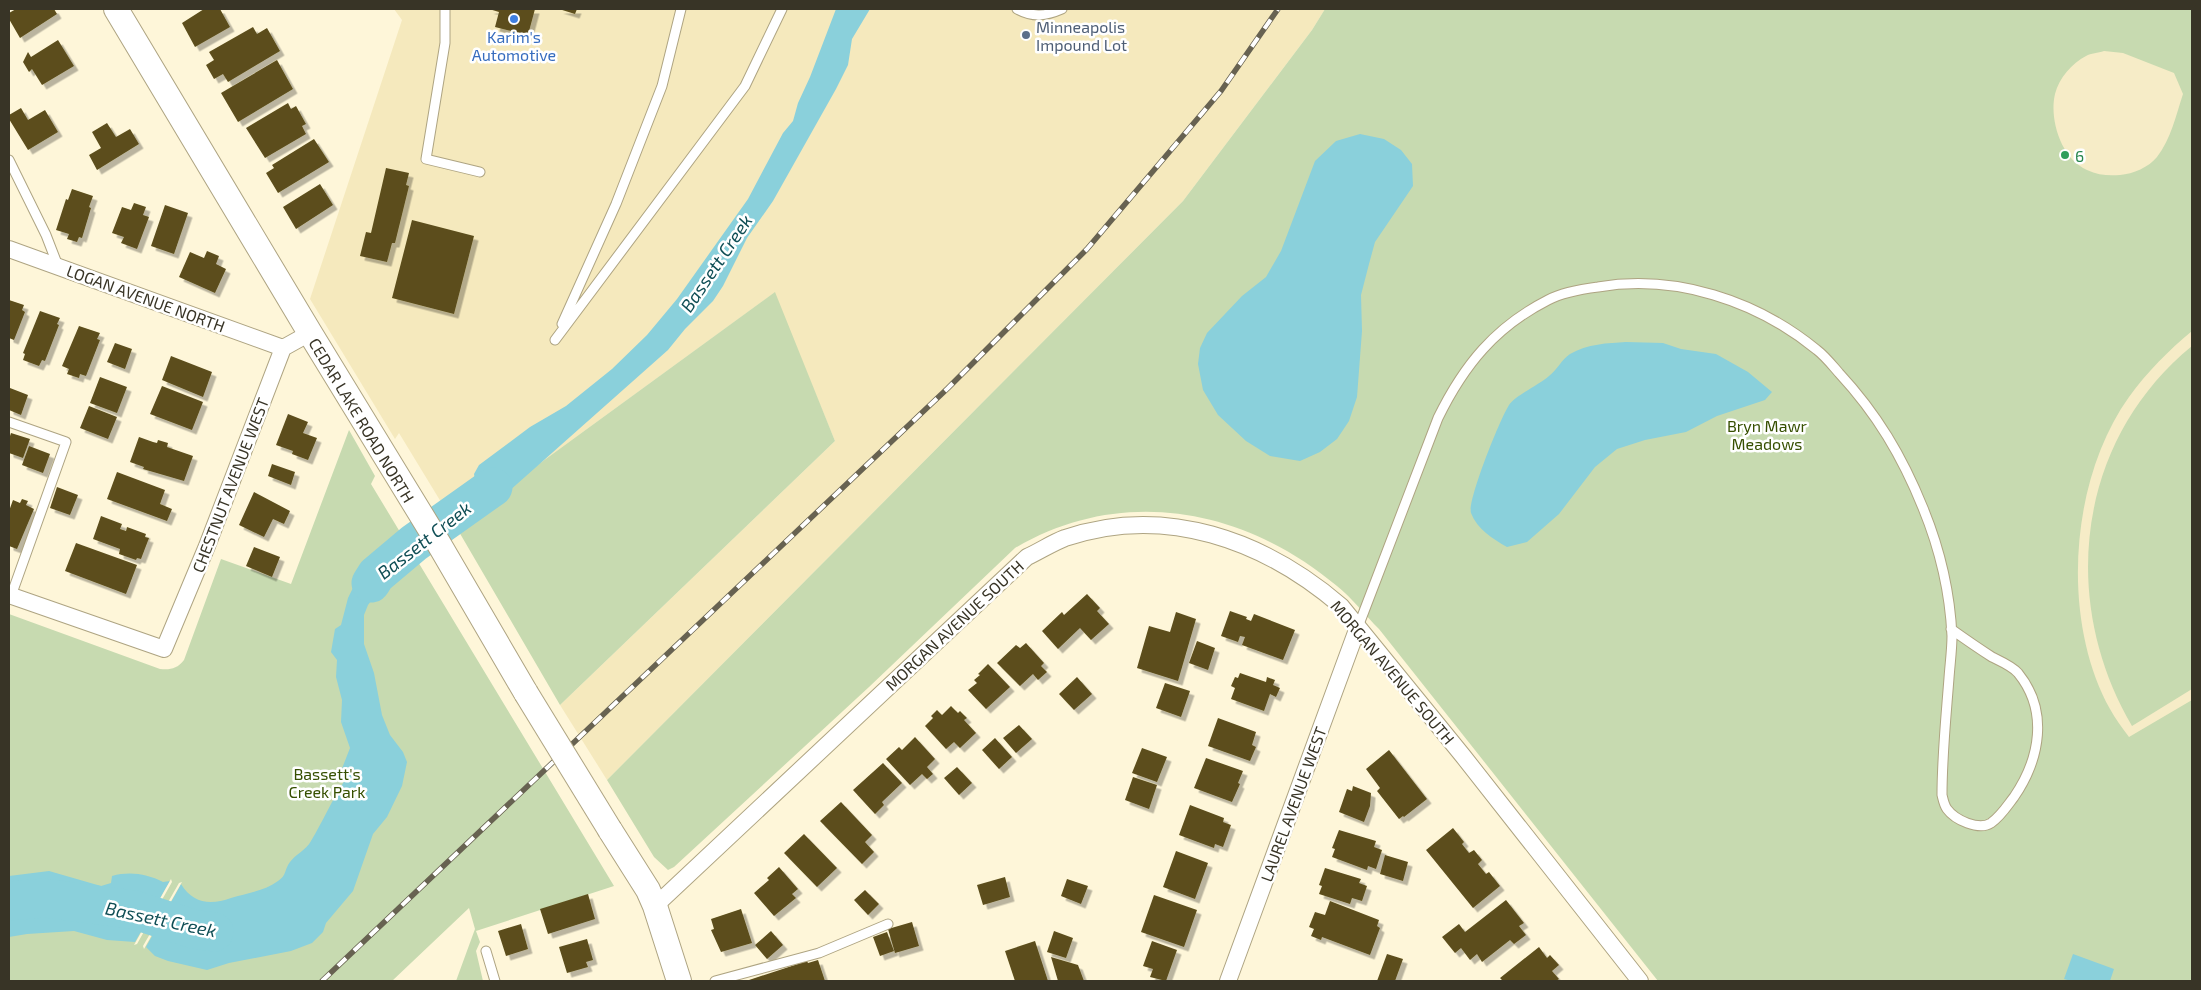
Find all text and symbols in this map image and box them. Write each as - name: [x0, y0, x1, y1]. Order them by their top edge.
- marker: Karim's Automotive: [508, 13, 520, 25]
- place label: Minneapolis Impound Lot: [1036, 17, 1127, 54]
- place label: Karim's Automotive: [472, 27, 556, 64]
- marker: Minneapolis Impound Lot: [1020, 29, 1032, 41]
- place label: 6: [2075, 146, 2084, 165]
- marker: 6: [2059, 149, 2071, 161]
- water label: Bassett Creek: [675, 210, 757, 316]
- street label: LOGAN AVENUE NORTH: [64, 260, 228, 336]
- street label: CEDAR LAKE ROAD NORTH: [305, 334, 419, 506]
- street label: CHESTNUT AVENUE WEST: [188, 395, 272, 575]
- park label: Bryn Mawr Meadows: [1727, 416, 1808, 453]
- water label: Bassett Creek: [373, 497, 475, 583]
- street label: MORGAN AVENUE SOUTH: [881, 556, 1027, 694]
- street label: MORGAN AVENUE SOUTH: [1327, 596, 1459, 748]
- street label: LAUREL AVENUE WEST: [1256, 724, 1330, 884]
- park label: Bassett's Creek Park: [289, 764, 365, 801]
- water label: Bassett Creek: [104, 897, 218, 941]

